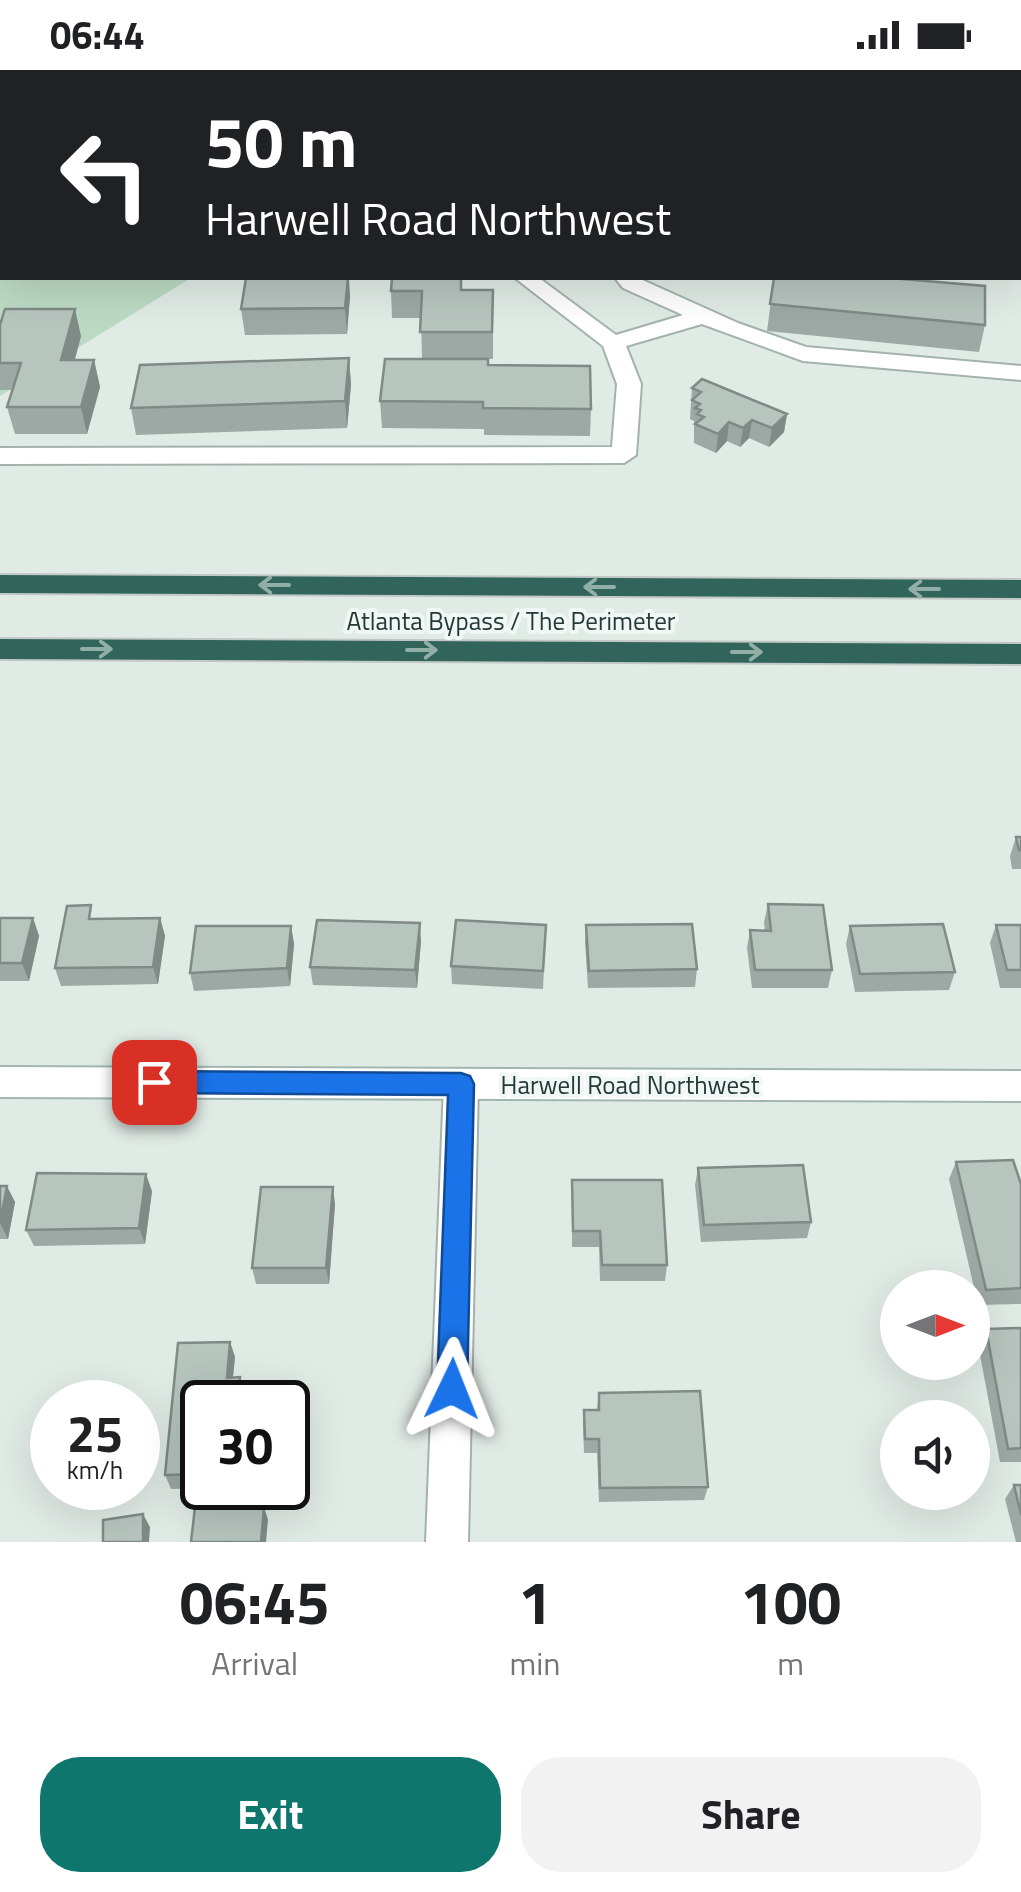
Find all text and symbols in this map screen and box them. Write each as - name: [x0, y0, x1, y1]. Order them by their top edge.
- text: 06:44: [50, 6, 145, 64]
- text: 50 m: [205, 88, 358, 194]
- icon: left: [40, 110, 170, 240]
- text: Harwell Road Northwest: [205, 184, 671, 252]
- one-way arrow: [258, 576, 290, 594]
- one-way arrow: [583, 578, 616, 596]
- one-way arrow: [908, 579, 940, 598]
- street label: Atlanta Bypass / The Perimeter: [346, 602, 676, 640]
- one-way arrow: [80, 640, 113, 658]
- one-way arrow: [406, 641, 438, 660]
- one-way arrow: [731, 643, 763, 662]
- pin: [112, 1040, 197, 1125]
- icon: arrive: [127, 1055, 182, 1110]
- street label: Harwell Road Northwest: [501, 1066, 760, 1104]
- north arrow: [880, 1270, 990, 1380]
- map controls: [880, 1270, 990, 1510]
- position arrow: [400, 1337, 504, 1441]
- speed limit sign: 30: [180, 1380, 310, 1510]
- text: 25: [67, 1395, 123, 1471]
- button: sound: [880, 1400, 990, 1510]
- text: km/h: [67, 1451, 123, 1489]
- text: 06:45: [180, 1556, 330, 1647]
- text: 1: [518, 1556, 552, 1647]
- text: 100: [740, 1556, 841, 1647]
- text: Arrival: [211, 1639, 298, 1687]
- text: min: [509, 1639, 560, 1687]
- text: m: [777, 1639, 804, 1687]
- button: Exit: [40, 1757, 501, 1872]
- button: Share: [521, 1757, 981, 1872]

